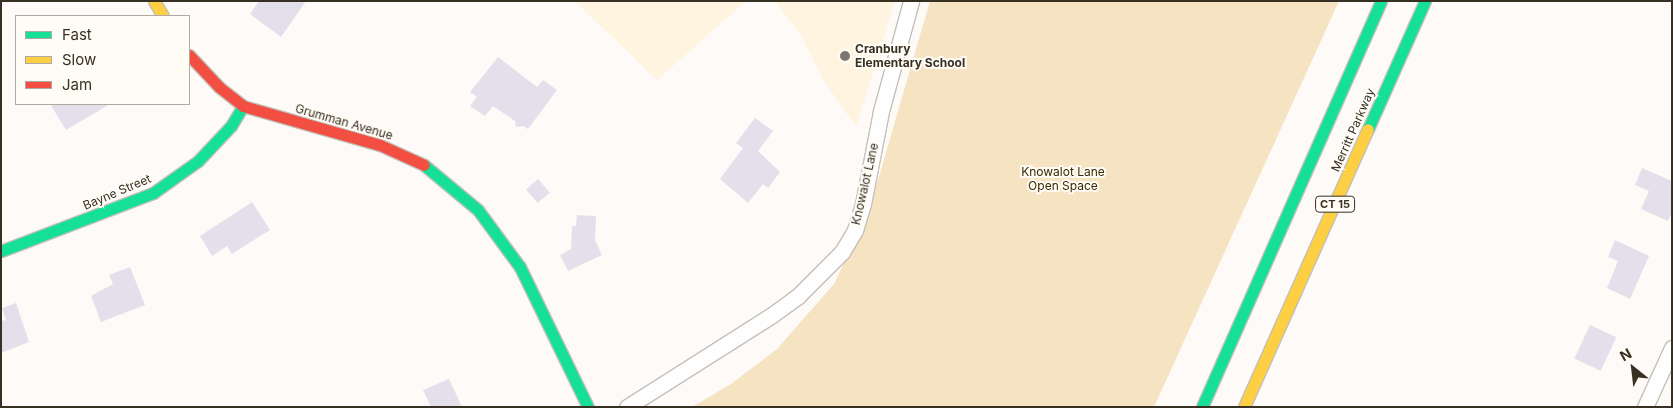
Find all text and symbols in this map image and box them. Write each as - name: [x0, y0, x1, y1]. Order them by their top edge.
- legend: [15, 15, 190, 105]
- text: Fast: [62, 25, 92, 44]
- place label: Cranbury Elementary School: [855, 42, 965, 70]
- text: Slow: [62, 50, 96, 69]
- marker: Cranbury Elementary School: [839, 50, 851, 62]
- text: Jam: [62, 75, 92, 94]
- street label: Merritt Parkway: [1328, 86, 1378, 174]
- street label: Grumman Avenue: [293, 101, 395, 143]
- street label: Knowalot Lane: [849, 142, 881, 226]
- park label: Knowalot Lane Open Space: [1021, 165, 1105, 193]
- street label: Bayne Street: [81, 171, 153, 213]
- road number: CT 15: [1315, 195, 1355, 212]
- north arrow: [1608, 343, 1658, 393]
- text: N: [1617, 344, 1634, 364]

